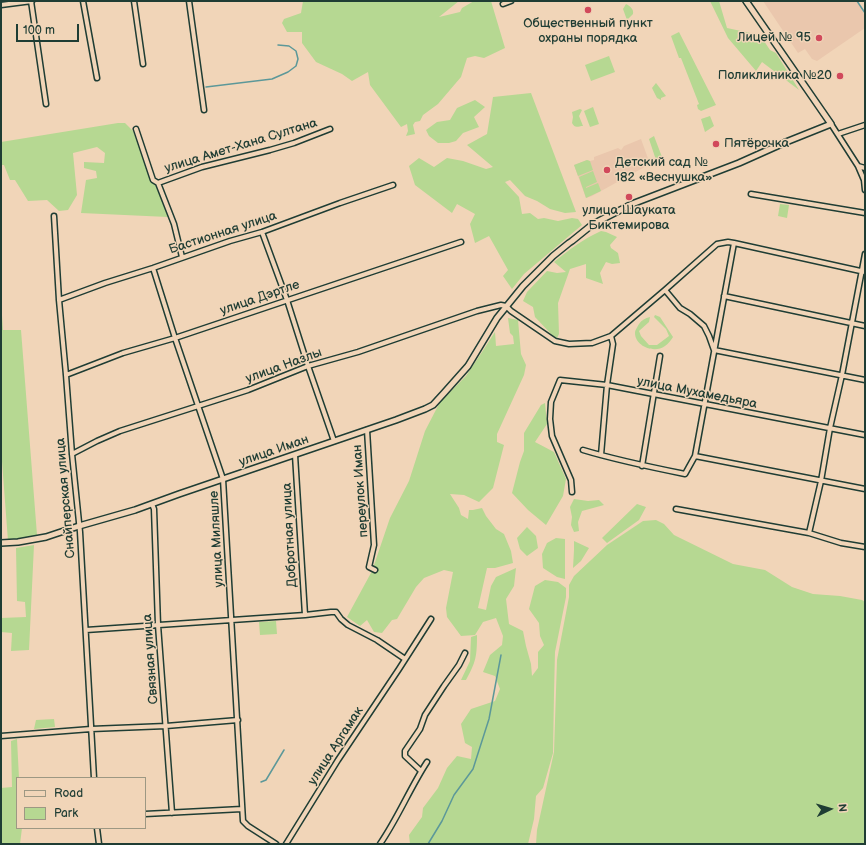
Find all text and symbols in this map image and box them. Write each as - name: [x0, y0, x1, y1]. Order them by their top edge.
- marker: Общественный пункт охраны порядка: [583, 5, 593, 15]
- scale bar: [18, 16, 81, 42]
- place label: Общественный пункт охраны порядка: [523, 16, 653, 47]
- text: 100 m: [23, 23, 55, 38]
- place label: Лицей № 95: [737, 30, 811, 46]
- marker: Лицей № 95: [814, 33, 824, 43]
- place label: Поликлиника №20: [718, 68, 832, 84]
- marker: Поликлиника №20: [835, 71, 845, 81]
- street label: улица Амет-Хана Султана: [163, 115, 319, 177]
- place label: Пятёрочка: [724, 136, 789, 152]
- marker: Пятёрочка: [711, 139, 721, 149]
- place label: Детский сад № 182 «Веснушка»: [615, 155, 713, 186]
- marker: Детский сад № 182 «Веснушка»: [602, 165, 612, 175]
- marker: улица Шауката Биктемирова: [624, 192, 634, 202]
- place label: улица Шауката Биктемирова: [582, 203, 676, 234]
- street label: Бастионная улица: [167, 208, 279, 258]
- street label: улица Дэртле: [218, 277, 302, 319]
- street label: улица Назлы: [244, 345, 324, 387]
- street label: улица Мухамедьяра: [636, 374, 758, 412]
- street label: улица Иман: [237, 432, 311, 470]
- street label: Снайперская улица: [53, 437, 79, 559]
- street label: переулок Иман: [350, 444, 372, 538]
- street label: Добротная улица: [279, 482, 301, 588]
- street label: улица Миляшле: [207, 490, 227, 588]
- street label: Связная улица: [140, 613, 162, 705]
- street label: улица Аргамак: [305, 704, 367, 788]
- legend: [16, 777, 146, 829]
- text: Road: [54, 786, 83, 801]
- north arrow: [810, 789, 850, 829]
- text: N: [836, 803, 849, 813]
- text: Park: [54, 806, 78, 821]

